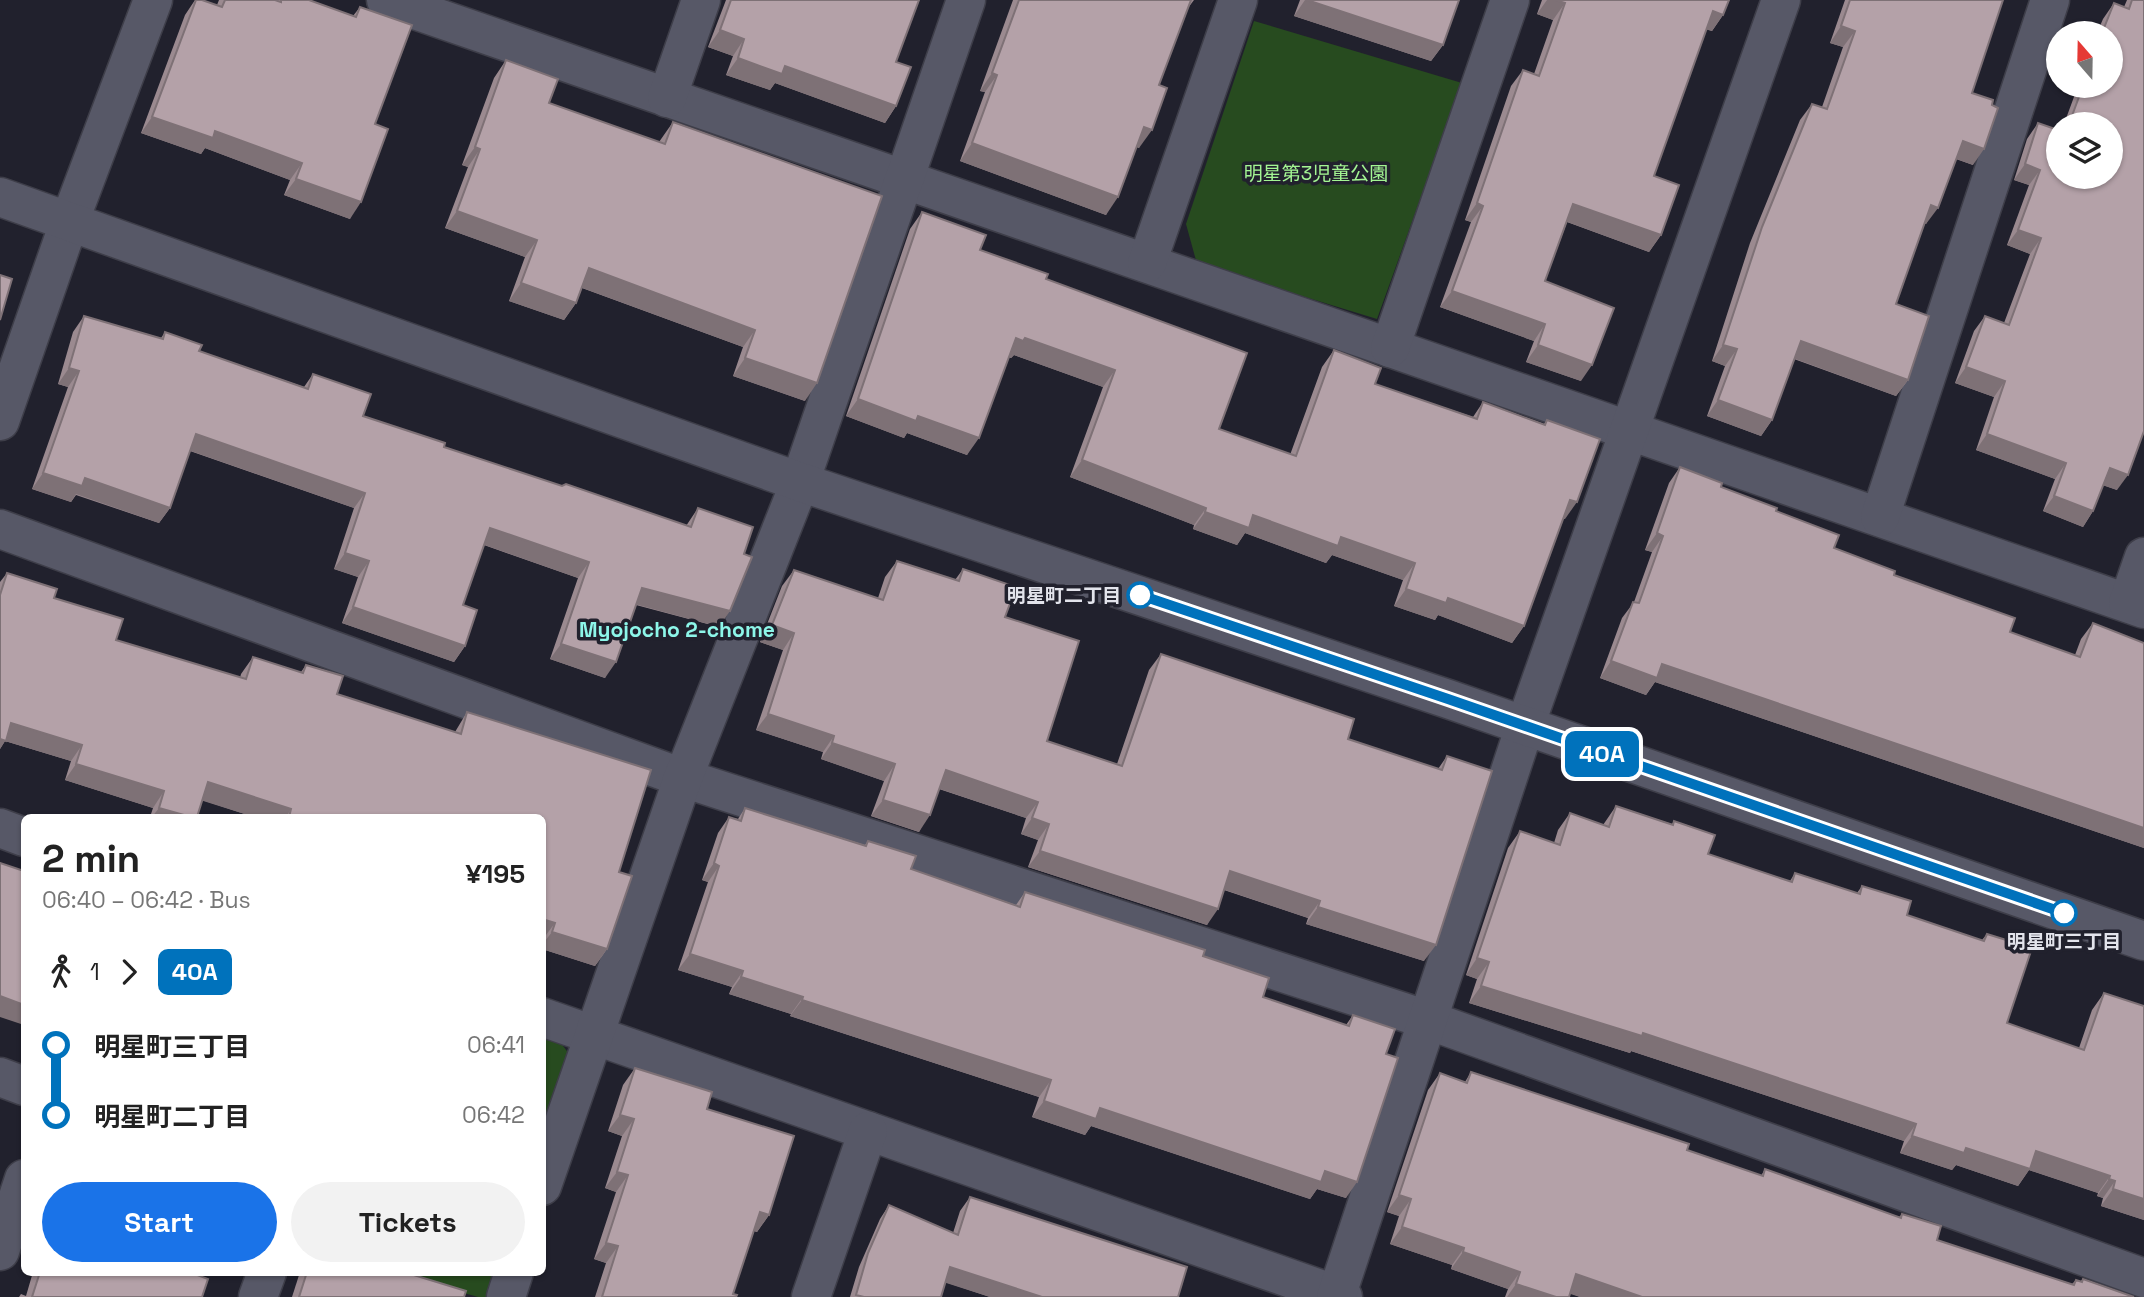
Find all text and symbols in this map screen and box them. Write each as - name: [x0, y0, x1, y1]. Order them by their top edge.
- north arrow: [2046, 21, 2123, 98]
- map controls: [2046, 21, 2123, 189]
- button: layers: [2046, 112, 2123, 189]
- park label: 明星第3児童公園: [1244, 161, 1388, 186]
- marker: 明星町二丁目: [1127, 582, 1153, 608]
- place label: 明星町二丁目: [1007, 583, 1121, 608]
- district label: Myojocho 2-chome: [579, 616, 775, 643]
- line badge: 40A: [1562, 731, 1642, 777]
- text: 40A: [1579, 738, 1625, 769]
- text: 2 min: [42, 835, 140, 883]
- text: ¥195: [465, 857, 525, 891]
- text: 06:40 – 06:42 · Bus: [42, 885, 251, 915]
- marker: 明星町三丁目: [2051, 900, 2077, 926]
- place label: 明星町三丁目: [2007, 929, 2121, 954]
- icon: walk: [42, 953, 80, 991]
- icon: forward: [110, 953, 148, 991]
- text: 40A: [172, 956, 218, 987]
- text: 1: [90, 957, 100, 987]
- text: 明星町三丁目: [94, 1030, 250, 1064]
- text: 06:41: [467, 1030, 525, 1060]
- text: 明星町二丁目: [94, 1100, 250, 1134]
- text: 06:42: [462, 1100, 525, 1130]
- button: Start: [42, 1182, 277, 1262]
- button: Tickets: [291, 1182, 525, 1262]

